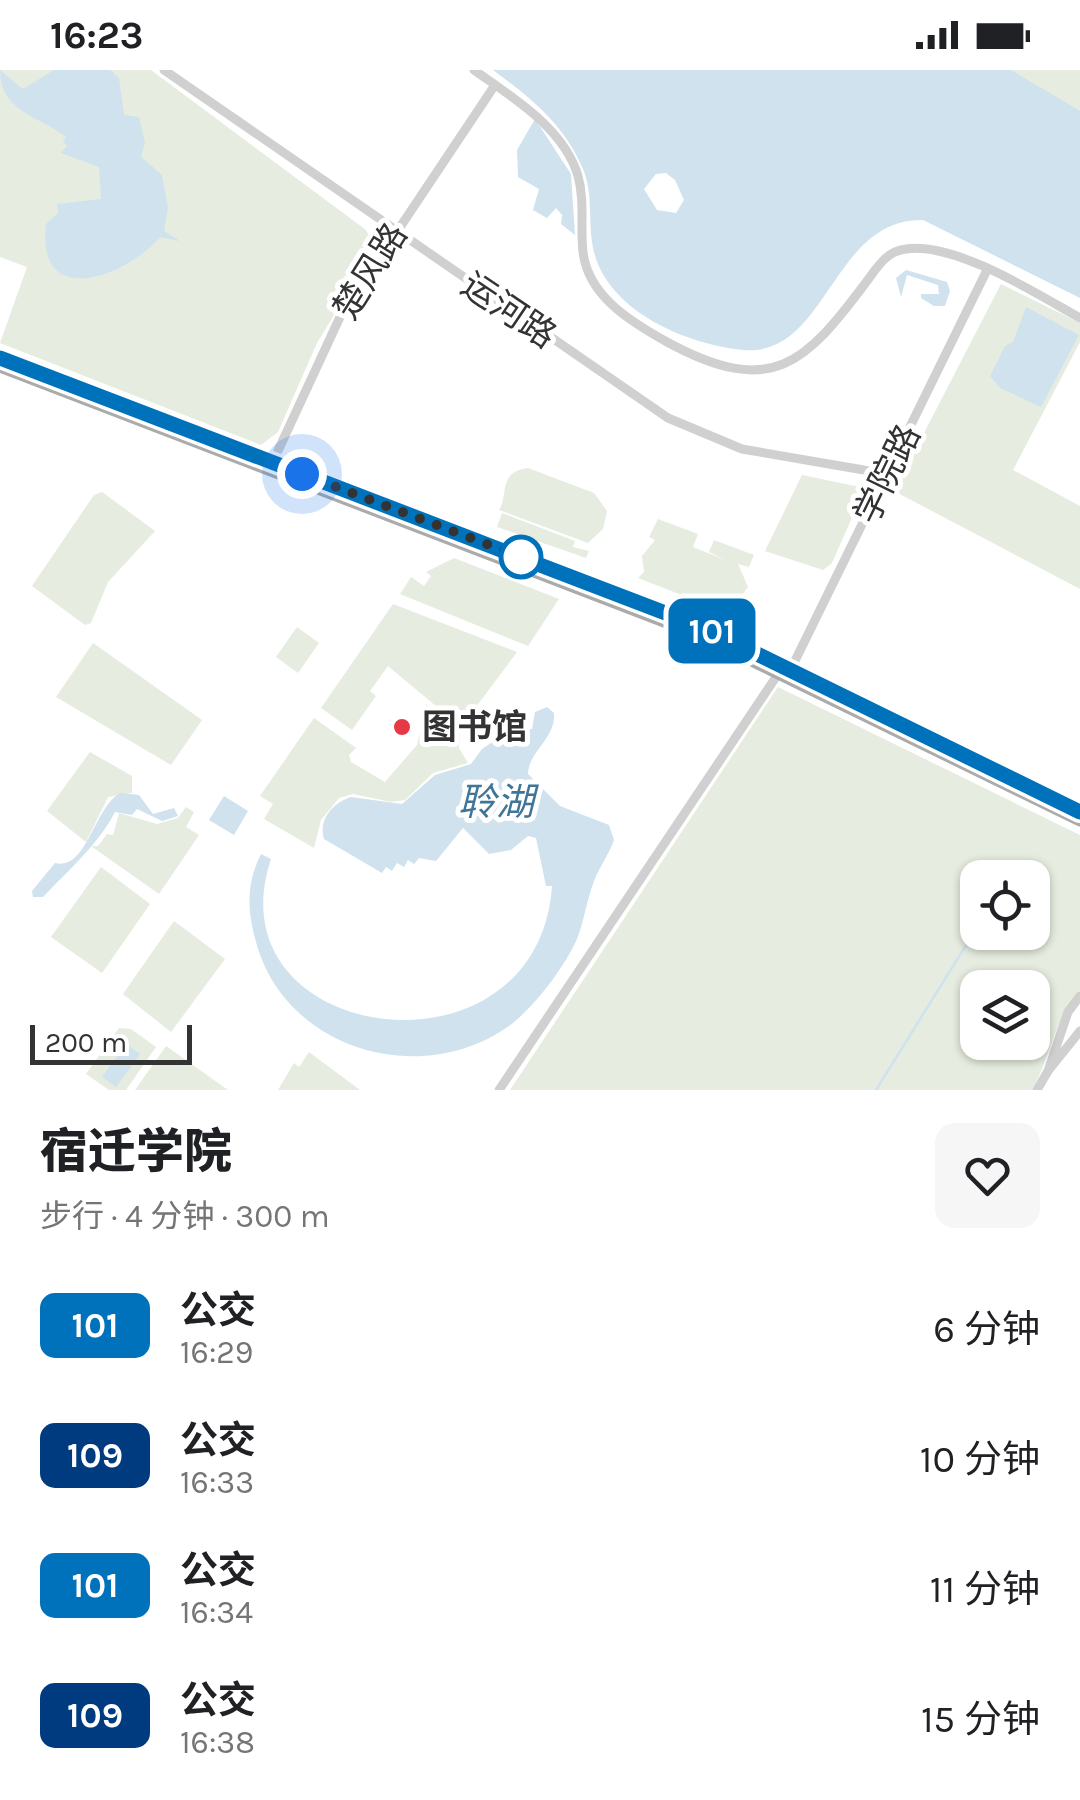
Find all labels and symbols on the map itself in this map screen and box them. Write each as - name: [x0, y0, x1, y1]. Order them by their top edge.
- street label: 楚风路: [325, 216, 416, 327]
- street label: 运河路: [454, 264, 564, 357]
- street label: 学院路: [846, 418, 929, 530]
- your location: [277, 449, 327, 499]
- unlabelled marker: [500, 536, 542, 578]
- line badge: 101: [654, 598, 770, 664]
- place label: 图书馆: [422, 707, 527, 748]
- marker: 图书馆: [391, 716, 413, 738]
- water label: 聆湖: [458, 780, 539, 825]
- scale bar: [30, 1020, 192, 1064]

